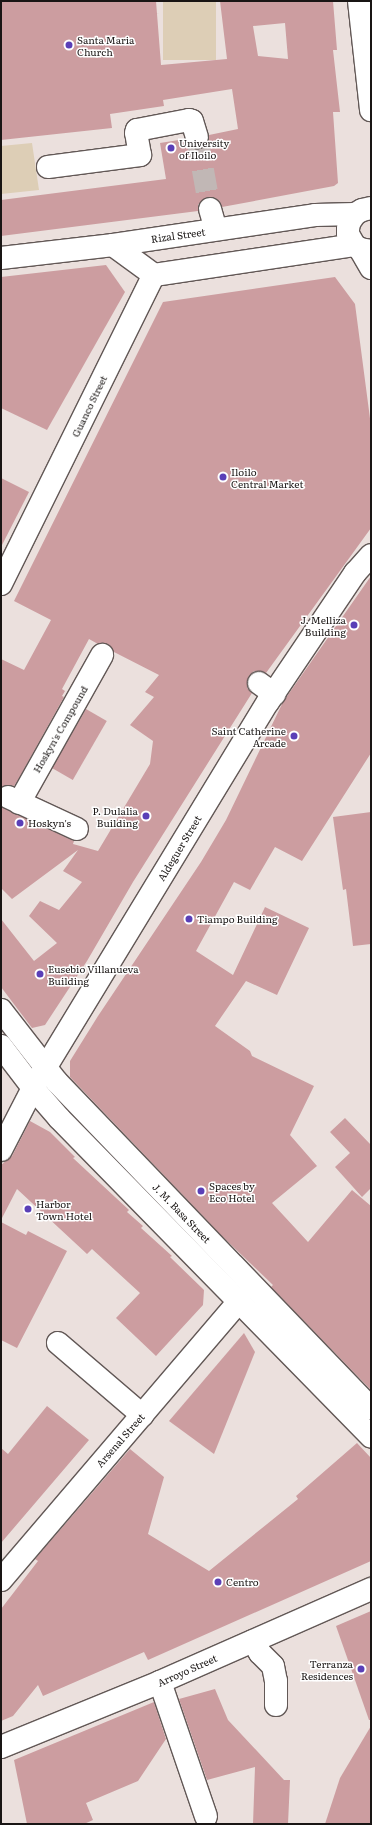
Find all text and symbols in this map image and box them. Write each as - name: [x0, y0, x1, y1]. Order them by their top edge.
- place label: Santa Maria Church: [77, 33, 134, 56]
- marker: Santa Maria Church: [64, 40, 74, 50]
- place label: University of Iloilo: [179, 136, 229, 160]
- marker: University of Iloilo: [166, 143, 176, 153]
- street label: Rizal Street: [150, 225, 206, 245]
- street label: Guanco Street: [69, 373, 109, 439]
- place label: Iloilo Central Market: [231, 465, 303, 488]
- marker: Iloilo Central Market: [218, 472, 228, 482]
- place label: J. Melliza Building: [301, 613, 346, 636]
- marker: J. Melliza Building: [349, 620, 359, 630]
- street label: Hoskyn's Compound: [30, 683, 90, 775]
- place label: Saint Catherine Arcade: [212, 724, 286, 748]
- marker: Saint Catherine Arcade: [289, 731, 299, 741]
- place label: P. Dulalia Building: [93, 804, 138, 828]
- marker: P. Dulalia Building: [141, 811, 151, 821]
- street label: Aldeguer Street: [155, 813, 203, 883]
- place label: Hoskyn's: [28, 817, 71, 829]
- marker: Hoskyn's: [15, 818, 25, 828]
- place label: Tiampo Building: [197, 913, 278, 925]
- marker: Tiampo Building: [184, 914, 194, 924]
- place label: Eusebio Villanueva Building: [48, 962, 139, 986]
- marker: Eusebio Villanueva Building: [35, 969, 45, 979]
- place label: Spaces by Eco Hotel: [209, 1179, 255, 1202]
- street label: J. M. Basa Street: [151, 1181, 213, 1245]
- marker: Spaces by Eco Hotel: [196, 1186, 206, 1196]
- place label: Harbor Town Hotel: [36, 1197, 92, 1220]
- marker: Harbor Town Hotel: [23, 1204, 33, 1214]
- street label: Arsenal Street: [93, 1411, 147, 1469]
- place label: Centro: [226, 1576, 259, 1588]
- marker: Centro: [213, 1577, 223, 1587]
- street label: Arroyo Street: [155, 1651, 219, 1689]
- place label: Terranza Residences: [301, 1657, 353, 1680]
- marker: Terranza Residences: [356, 1664, 366, 1674]

